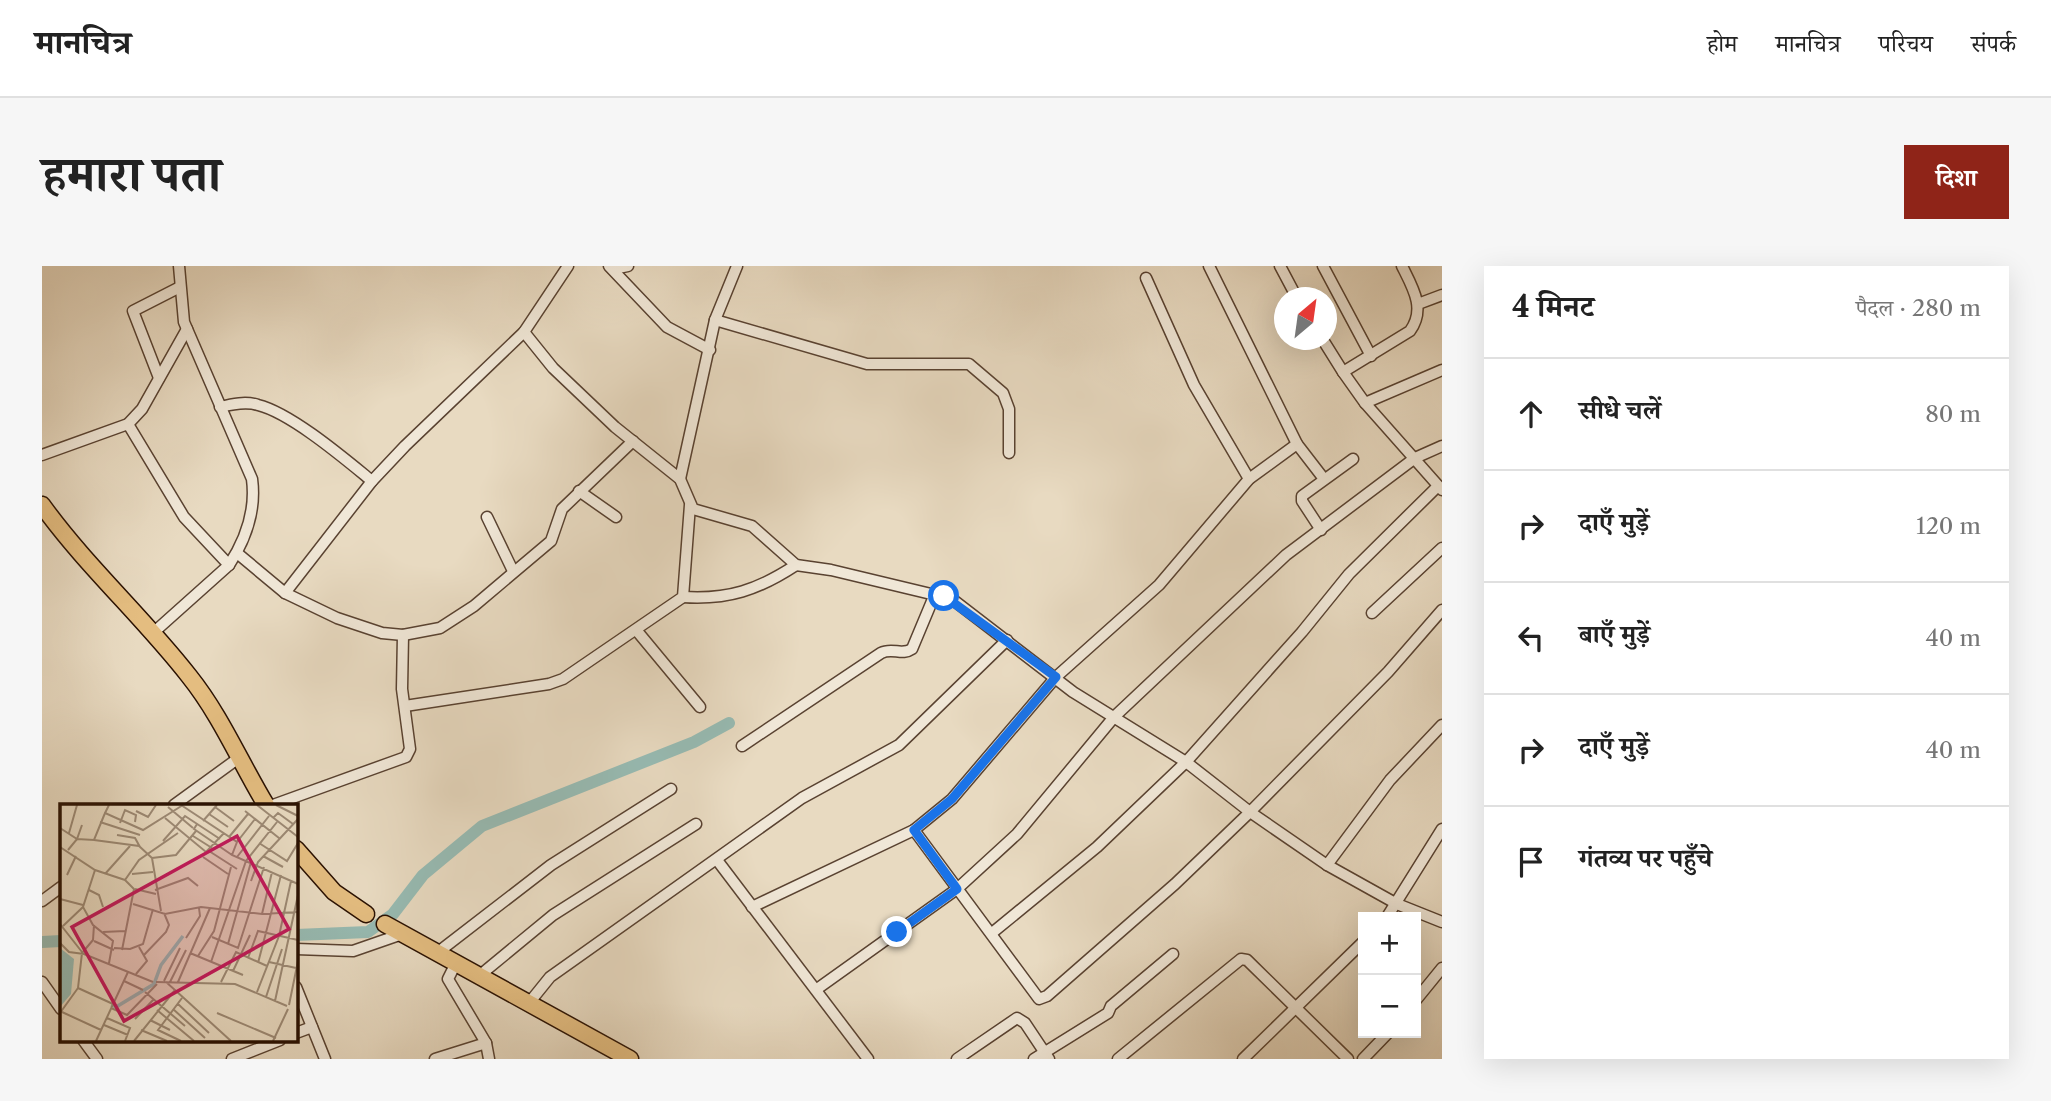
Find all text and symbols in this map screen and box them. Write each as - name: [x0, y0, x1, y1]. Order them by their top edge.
- text: मानचित्र: [35, 22, 131, 63]
- text: होम: [1707, 29, 1737, 58]
- text: मानचित्र: [1775, 29, 1841, 58]
- text: परिचय: [1879, 29, 1933, 58]
- text: संपर्क: [1971, 29, 2016, 58]
- text: हमारा पता: [42, 143, 221, 204]
- button: दिशा: [1904, 145, 2009, 219]
- north arrow: [1274, 287, 1337, 350]
- text: 4 मिनट: [1512, 288, 1594, 325]
- text: पैदल · 280 m: [1856, 294, 1981, 322]
- text: सीधे चलें: [1579, 394, 1661, 426]
- icon: ahead: [1512, 395, 1550, 433]
- text: 80 m: [1925, 400, 1981, 428]
- text: दाएँ मुड़ें: [1579, 506, 1649, 538]
- icon: right: [1512, 507, 1550, 545]
- text: 120 m: [1916, 512, 1981, 540]
- route start: [928, 580, 959, 611]
- text: बाएँ मुड़ें: [1579, 618, 1650, 650]
- icon: left: [1512, 619, 1550, 657]
- text: 40 m: [1926, 624, 1981, 652]
- text: दाएँ मुड़ें: [1579, 730, 1649, 762]
- icon: right: [1512, 731, 1550, 769]
- text: 40 m: [1926, 736, 1981, 764]
- inset map: [60, 804, 298, 1042]
- text: गंतव्य पर पहुँचे: [1579, 842, 1712, 874]
- icon: arrive: [1512, 843, 1550, 881]
- map controls: [1358, 912, 1421, 1038]
- button: +: [1358, 912, 1421, 975]
- route end: [881, 916, 912, 947]
- button: −: [1358, 975, 1421, 1038]

